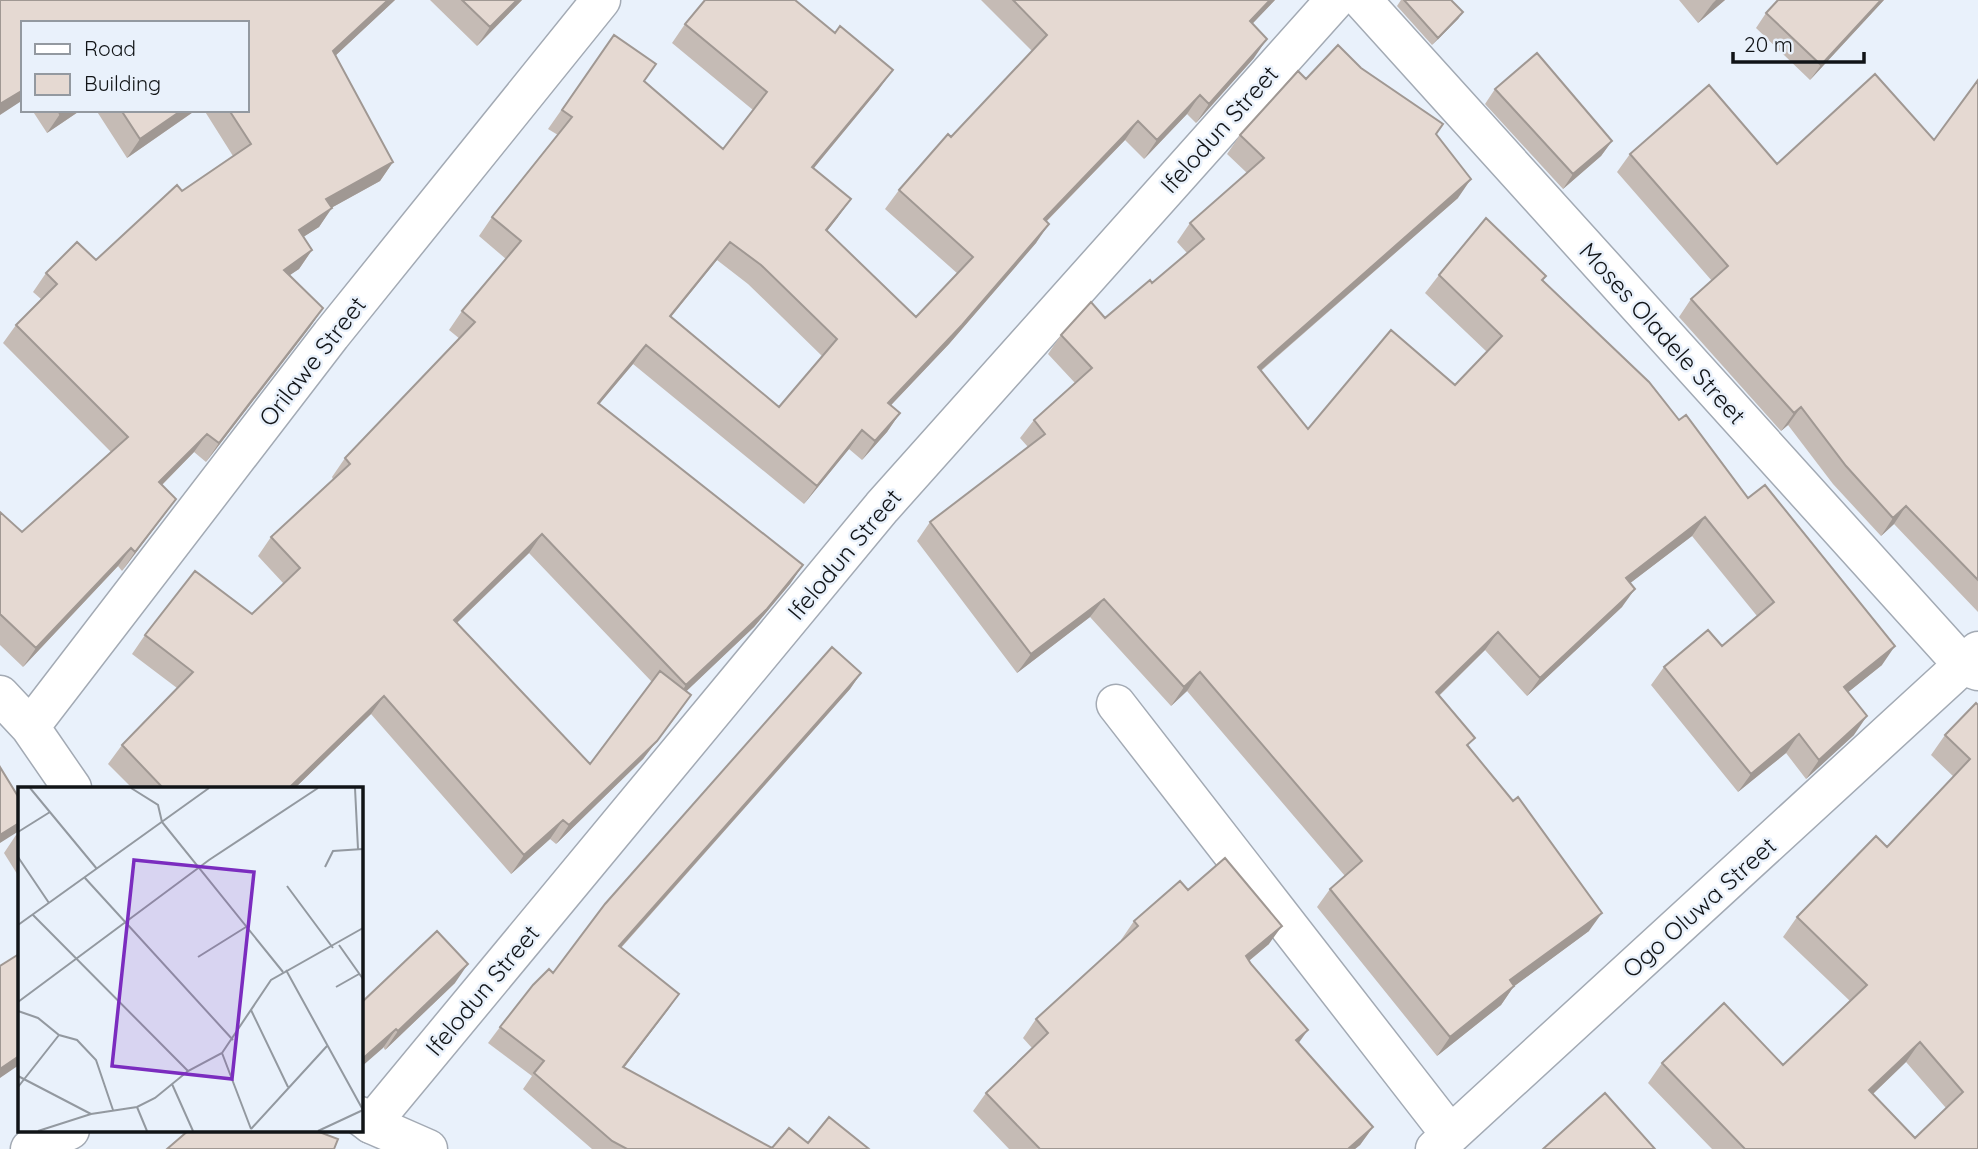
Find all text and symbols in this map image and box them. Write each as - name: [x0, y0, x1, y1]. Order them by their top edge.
- legend: [21, 21, 248, 112]
- scale bar: [1733, 21, 1864, 65]
- text: 20 m: [1744, 31, 1793, 57]
- text: Road: [84, 35, 136, 61]
- street label: Ifelodun Street: [1154, 59, 1284, 199]
- text: Building: [84, 70, 161, 96]
- street label: Moses Oladele Street: [1573, 236, 1753, 430]
- street label: Orilawe Street: [252, 290, 372, 432]
- street label: Ifelodun Street: [781, 482, 907, 626]
- inset map: [18, 787, 362, 1132]
- street label: Ogo Oluwa Street: [1616, 830, 1782, 984]
- street label: Ifelodun Street: [419, 918, 545, 1062]

